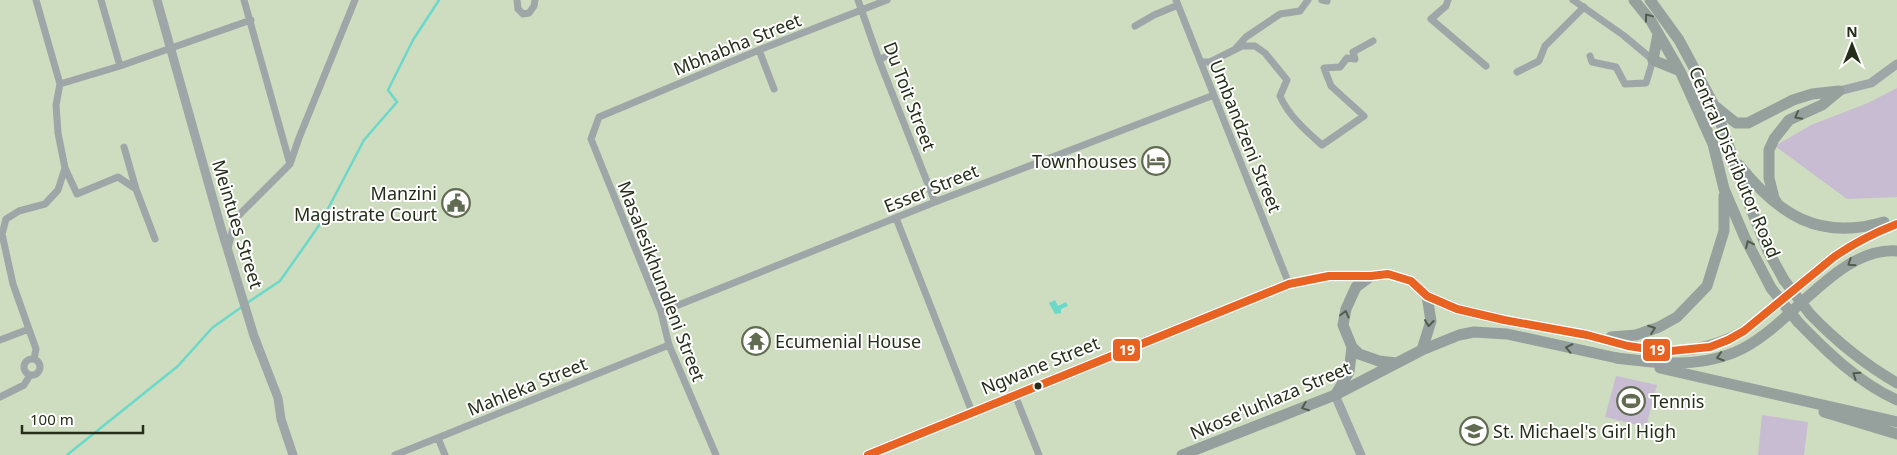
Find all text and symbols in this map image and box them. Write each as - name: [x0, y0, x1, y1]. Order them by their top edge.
- street label: Mbhabha Street: [670, 7, 805, 81]
- one-way arrow: [1645, 14, 1653, 23]
- north arrow: [1827, 20, 1877, 70]
- text: N: [1846, 22, 1858, 41]
- street label: Du Toit Street: [878, 38, 942, 154]
- street label: Umbandzeni Street: [1204, 56, 1288, 216]
- street label: Central Distributor Road: [1684, 63, 1786, 261]
- one-way arrow: [1794, 110, 1803, 120]
- hotel icon: Townhouses: [1141, 146, 1171, 176]
- place label: Townhouses: [1032, 149, 1137, 173]
- street label: Meintues Street: [207, 157, 269, 292]
- street label: Esser Street: [880, 158, 982, 218]
- street label: Masalesikhundleni Street: [613, 177, 712, 385]
- place label: Manzini Magistrate Court: [294, 181, 437, 226]
- public building icon: Manzini Magistrate Court: [441, 188, 471, 218]
- one-way arrow: [1745, 241, 1755, 250]
- one-way arrow: [1847, 256, 1856, 266]
- one-way arrow: [1340, 310, 1350, 319]
- one-way arrow: [1424, 319, 1435, 327]
- one-way arrow: [1647, 325, 1655, 335]
- temple icon: Ecumenial House: [741, 326, 771, 356]
- place label: Ecumenial House: [775, 329, 921, 353]
- street label: Ngwane Street: [977, 330, 1103, 400]
- line badge: 19: [1112, 338, 1141, 362]
- line badge: 19: [1642, 338, 1671, 362]
- text: 19: [1119, 340, 1135, 359]
- text: 19: [1649, 340, 1665, 359]
- one-way arrow: [1565, 344, 1573, 354]
- street label: Mahleka Street: [464, 351, 591, 421]
- one-way arrow: [1716, 352, 1725, 362]
- street label: Nkose'luhlaza Street: [1186, 355, 1354, 445]
- one-way arrow: [1852, 371, 1861, 381]
- unlabelled marker: [1033, 381, 1043, 391]
- sports icon: Tennis: [1616, 386, 1646, 416]
- place label: Tennis: [1650, 389, 1704, 413]
- one-way arrow: [1301, 401, 1310, 411]
- scale bar: [22, 402, 144, 434]
- text: 100 m: [30, 409, 74, 429]
- school or university icon: St. Michael's Girl High: [1459, 416, 1489, 446]
- place label: St. Michael's Girl High: [1493, 419, 1676, 443]

